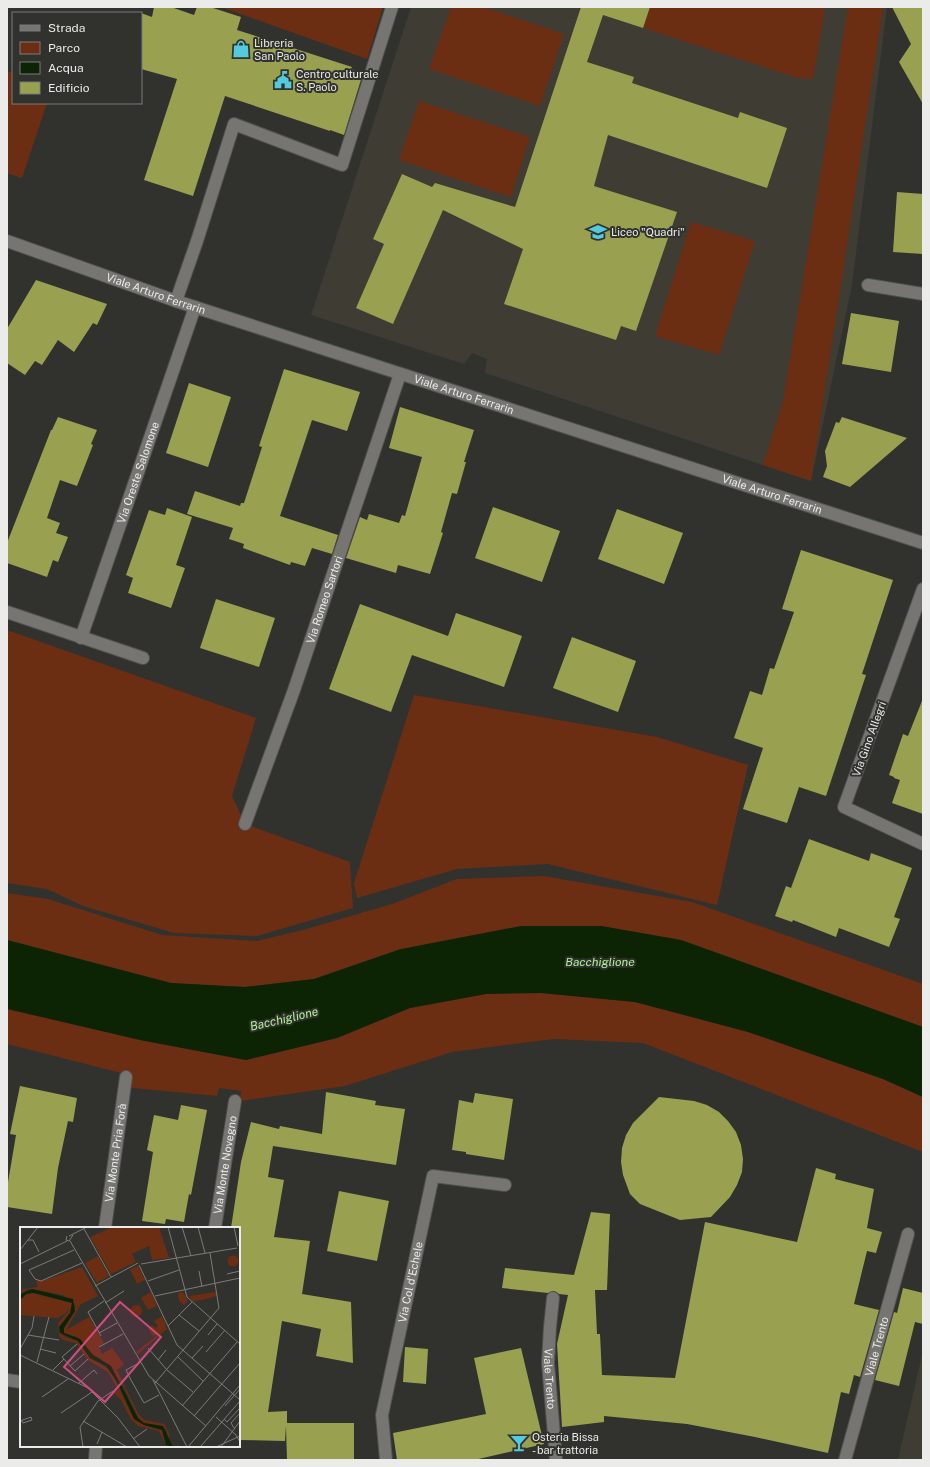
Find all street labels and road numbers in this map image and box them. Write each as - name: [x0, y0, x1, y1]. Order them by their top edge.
- street label: Viale Arturo Ferrarin: [105, 271, 207, 316]
- street label: Viale Arturo Ferrarin: [412, 372, 515, 416]
- street label: Via Oreste Salomone: [115, 420, 161, 525]
- street label: Viale Arturo Ferrarin: [721, 472, 824, 516]
- street label: Via Romeo Sartori: [304, 554, 345, 645]
- street label: Via Gino Allegri: [850, 700, 888, 778]
- street label: Via Monte Pria Forà: [103, 1103, 128, 1203]
- street label: Via Monte Novegno: [211, 1115, 239, 1215]
- street label: Via Col d'Echele: [396, 1241, 425, 1324]
- street label: Viale Trento: [863, 1315, 891, 1377]
- street label: Viale Trento: [542, 1348, 558, 1410]

